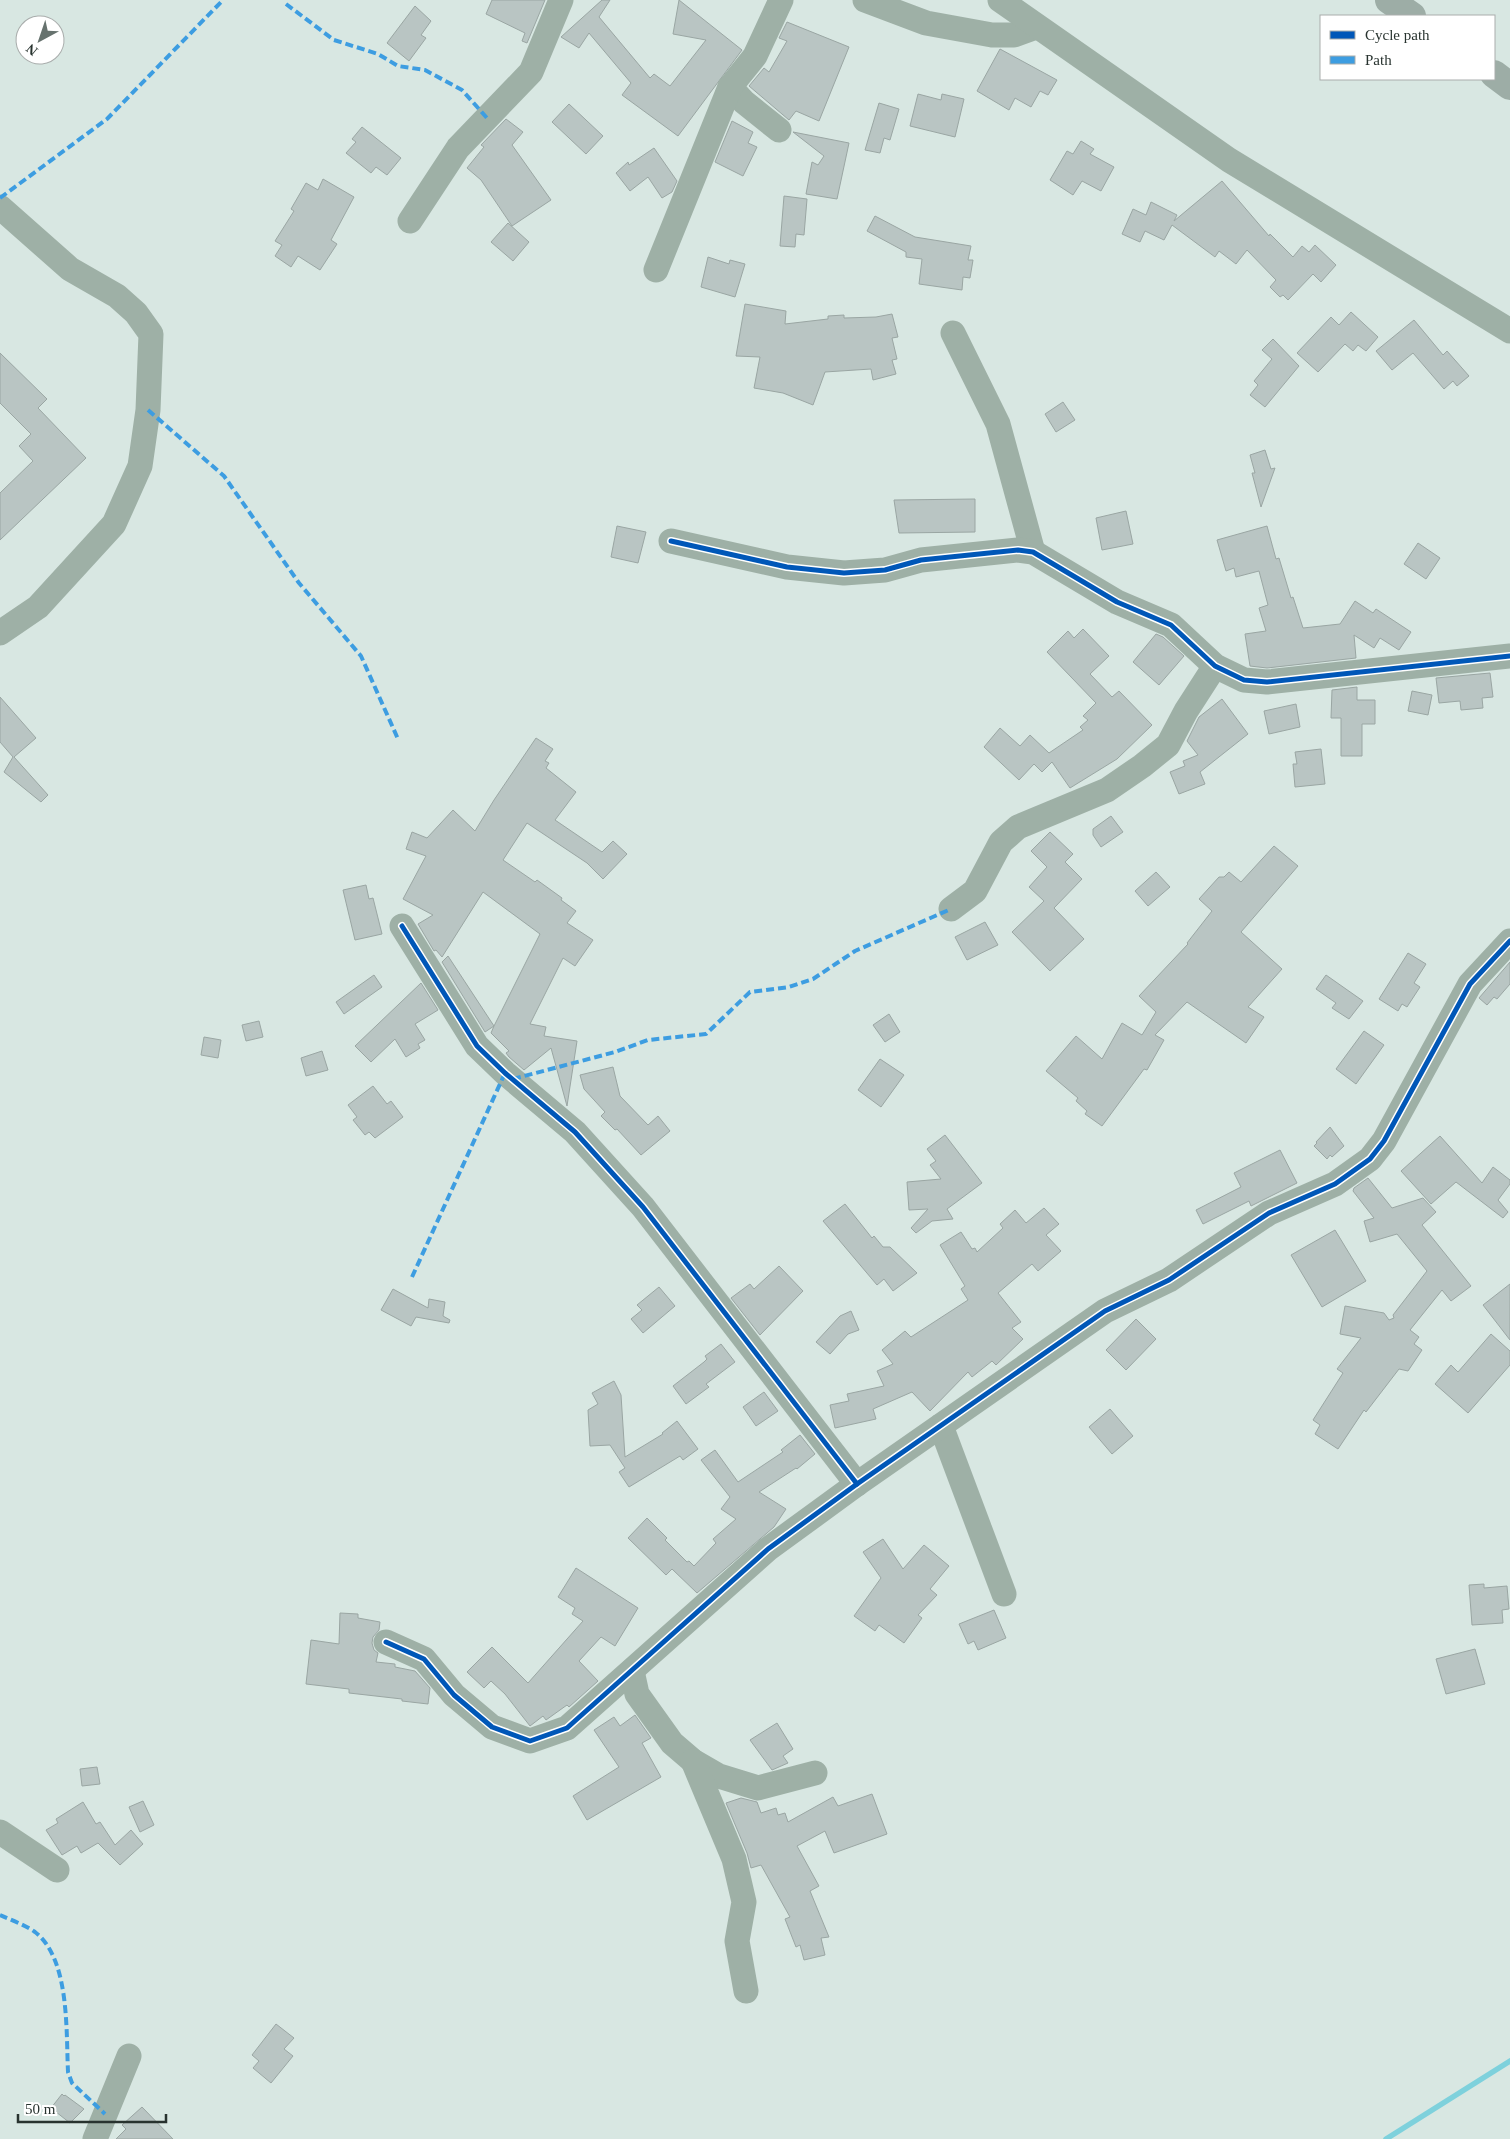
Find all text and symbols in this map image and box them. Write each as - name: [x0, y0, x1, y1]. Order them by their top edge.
- north arrow: [15, 15, 65, 65]
- legend: [1320, 15, 1495, 80]
- text: Cycle path: [1365, 27, 1430, 43]
- text: N: [23, 41, 41, 59]
- text: Path: [1365, 52, 1392, 68]
- scale bar: [18, 2092, 165, 2124]
- text: 50 m: [25, 2101, 56, 2117]

